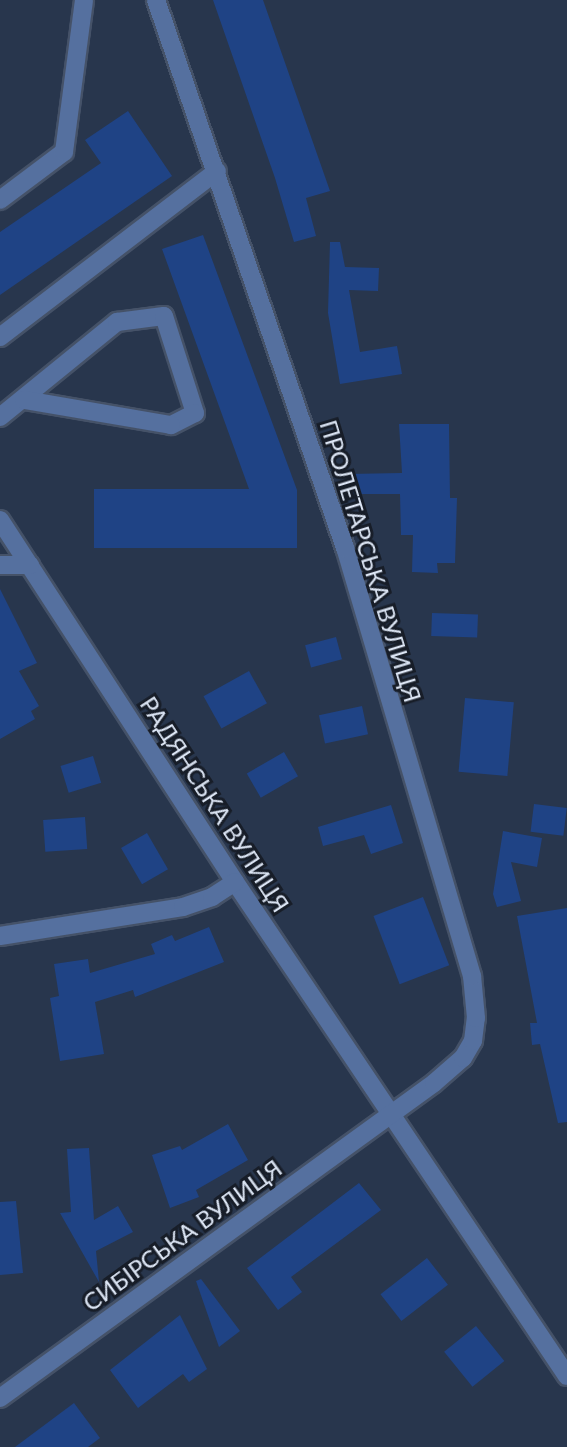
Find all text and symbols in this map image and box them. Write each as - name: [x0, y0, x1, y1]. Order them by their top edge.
- street label: ПРОЛЕТАРСЬКА ВУЛИЦЯ: [314, 416, 428, 706]
- street label: РАДЯНСЬКА ВУЛИЦЯ: [135, 691, 295, 917]
- street label: СИБІРСЬКА ВУЛИЦЯ: [77, 1153, 287, 1317]

